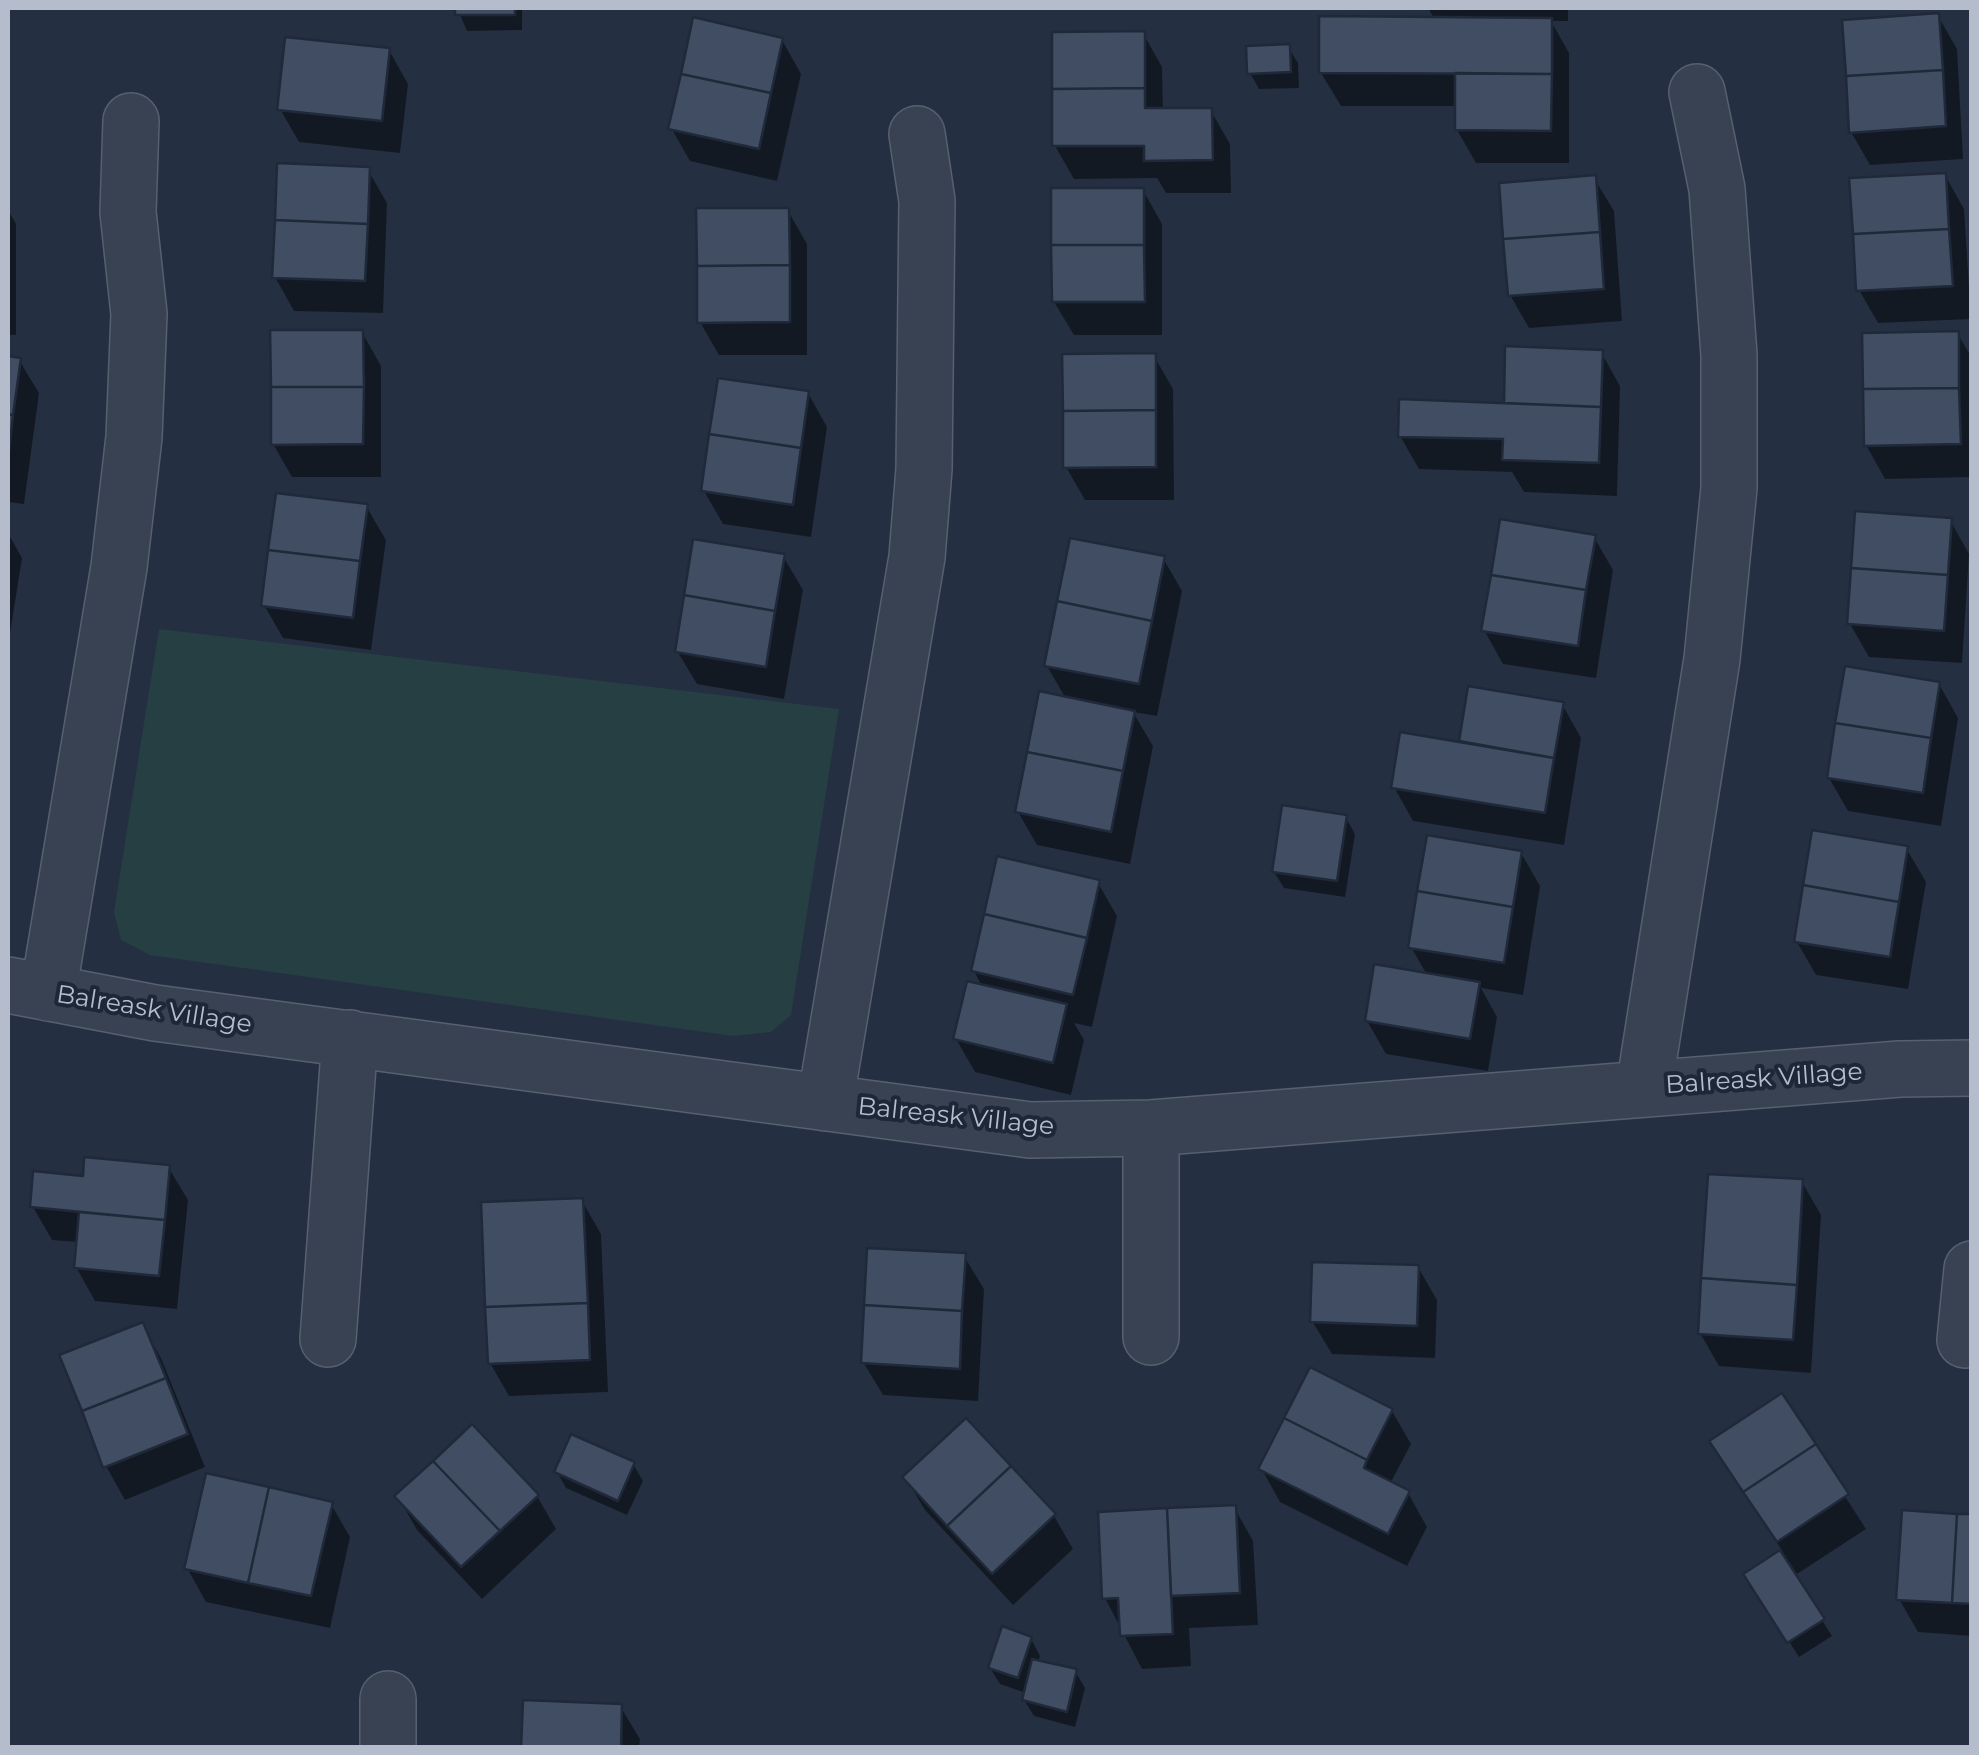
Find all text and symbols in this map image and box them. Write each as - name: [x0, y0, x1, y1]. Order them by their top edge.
- street label: Balreask Village: [54, 980, 254, 1040]
- street label: Balreask Village: [1665, 1057, 1863, 1101]
- street label: Balreask Village: [856, 1092, 1056, 1142]

